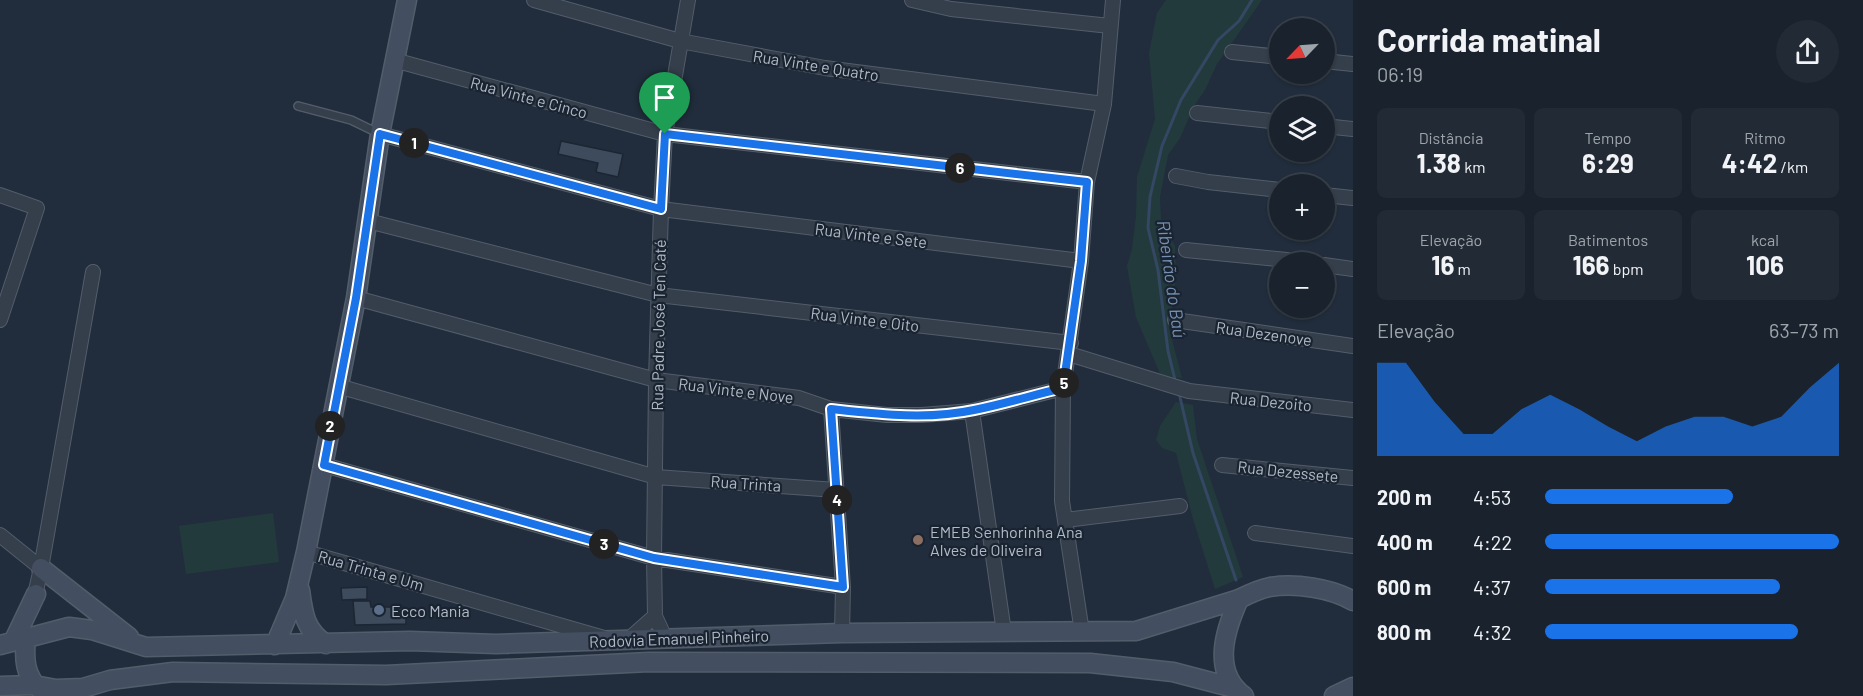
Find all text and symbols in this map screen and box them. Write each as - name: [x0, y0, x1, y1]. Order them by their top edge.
- north arrow: [1269, 18, 1335, 84]
- map controls: [1269, 18, 1335, 318]
- text: Corrida matinal: [1377, 19, 1601, 59]
- button: share: [1776, 20, 1839, 83]
- street label: Rua Vinte e Quatro: [752, 46, 880, 84]
- text: 06:19: [1377, 62, 1423, 86]
- street label: Rua Vinte e Cinco: [468, 72, 590, 122]
- pin: [639, 72, 690, 134]
- icon: arrive: [648, 81, 681, 114]
- button: layers: [1269, 96, 1335, 162]
- pin: 1: [399, 128, 429, 158]
- text: Distância: [1419, 128, 1483, 147]
- text: Tempo: [1584, 128, 1632, 147]
- text: Ritmo: [1744, 128, 1786, 147]
- text: 1: [411, 133, 417, 152]
- text: 1.38: [1417, 147, 1461, 178]
- text: 6:29: [1582, 147, 1634, 178]
- text: 4:42: [1722, 147, 1777, 178]
- pin: 6: [945, 153, 975, 183]
- text: km: [1461, 157, 1485, 176]
- text: /km: [1777, 157, 1808, 176]
- text: 6: [956, 158, 964, 177]
- button: +: [1269, 174, 1335, 240]
- street label: Rua Vinte e Sete: [814, 219, 928, 251]
- water label: Ribeirão do Baú: [1153, 219, 1191, 339]
- text: Elevação: [1420, 230, 1482, 249]
- text: Batimentos: [1568, 230, 1648, 249]
- text: kcal: [1751, 230, 1779, 249]
- street label: Rua Padre José Ten Caté: [647, 239, 669, 411]
- text: 16: [1431, 249, 1454, 280]
- text: 166: [1572, 249, 1610, 280]
- text: 106: [1746, 249, 1784, 280]
- button: −: [1269, 252, 1335, 318]
- text: m: [1454, 259, 1471, 278]
- text: bpm: [1610, 259, 1644, 278]
- street label: Rua Vinte e Oito: [810, 303, 920, 335]
- street label: Rua Dezenove: [1215, 317, 1313, 349]
- text: Elevação: [1377, 318, 1455, 342]
- text: 63–73 m: [1769, 318, 1839, 342]
- pin: 5: [1049, 368, 1079, 398]
- text: 5: [1060, 373, 1068, 392]
- street label: Rua Vinte e Nove: [677, 374, 795, 406]
- street label: Rua Dezoito: [1229, 387, 1313, 415]
- pin: 2: [315, 411, 345, 441]
- text: 2: [326, 416, 334, 435]
- street label: Rua Dezessete: [1237, 456, 1339, 486]
- street label: Rua Trinta: [710, 471, 782, 495]
- pin: 4: [822, 485, 852, 515]
- text: 200 m: [1377, 485, 1432, 509]
- text: 4:53: [1473, 485, 1511, 509]
- text: 4: [832, 490, 842, 509]
- place label: EMEB Senhorinha Ana Alves de Oliveira: [930, 522, 1083, 559]
- pin: 3: [589, 529, 619, 559]
- text: 400 m: [1377, 530, 1433, 554]
- text: 4:22: [1473, 530, 1512, 554]
- marker: EMEB Senhorinha Ana Alves de Oliveira: [911, 533, 925, 547]
- text: 3: [600, 534, 608, 553]
- street label: Rua Trinta e Um: [316, 546, 426, 594]
- text: 600 m: [1377, 575, 1431, 599]
- text: 4:37: [1473, 575, 1511, 599]
- place label: Ecco Mania: [391, 601, 470, 620]
- marker: Ecco Mania: [372, 603, 386, 617]
- text: 800 m: [1377, 620, 1431, 644]
- text: 4:32: [1473, 620, 1512, 644]
- street label: Rodovia Emanuel Pinheiro: [589, 625, 769, 651]

